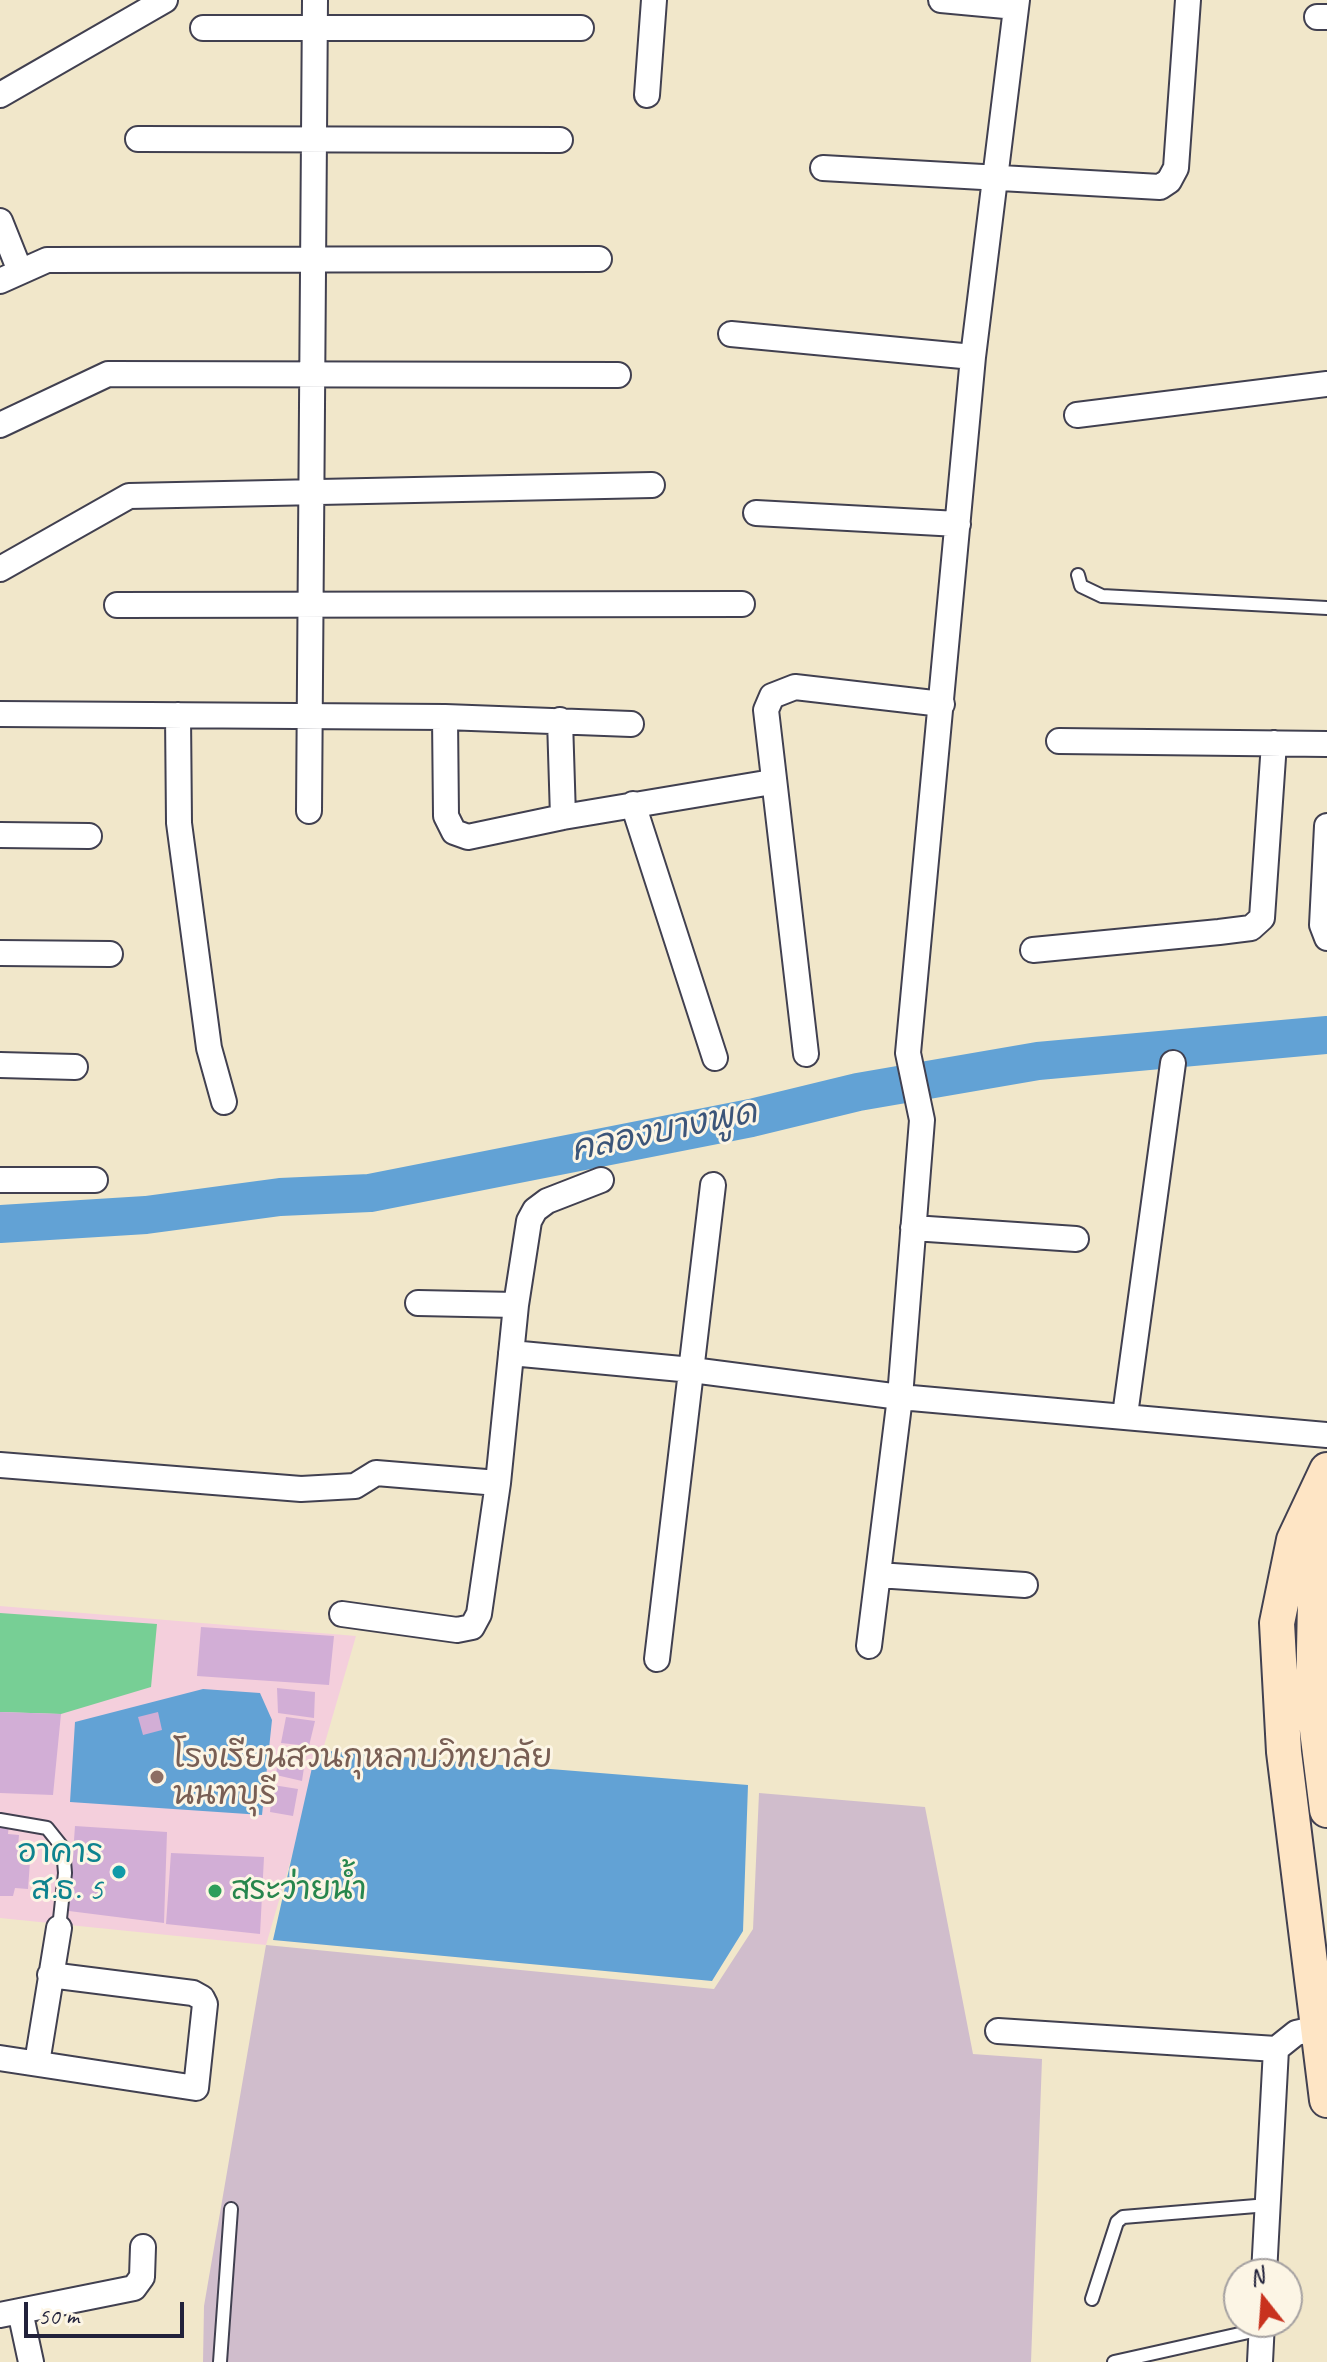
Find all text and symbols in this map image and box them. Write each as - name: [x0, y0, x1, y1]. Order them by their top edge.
- water label: คลองบางพูด: [568, 1092, 760, 1172]
- place label: โรงเรียนสวนกุหลาบวิทยาลัย นนทบุรี: [173, 1740, 552, 1815]
- marker: โรงเรียนสวนกุหลาบวิทยาลัย นนทบุรี: [148, 1768, 166, 1786]
- place label: อาคาร ส.ธ. 5: [18, 1835, 103, 1910]
- marker: อาคาร ส.ธ. 5: [110, 1863, 128, 1881]
- place label: สระว่ายน้ำ: [231, 1872, 366, 1910]
- marker: สระว่ายน้ำ: [206, 1882, 224, 1900]
- north arrow: [1223, 2258, 1303, 2338]
- text: N: [1246, 2262, 1267, 2292]
- scale bar: [28, 2286, 188, 2336]
- text: 50 m: [38, 2301, 79, 2331]

